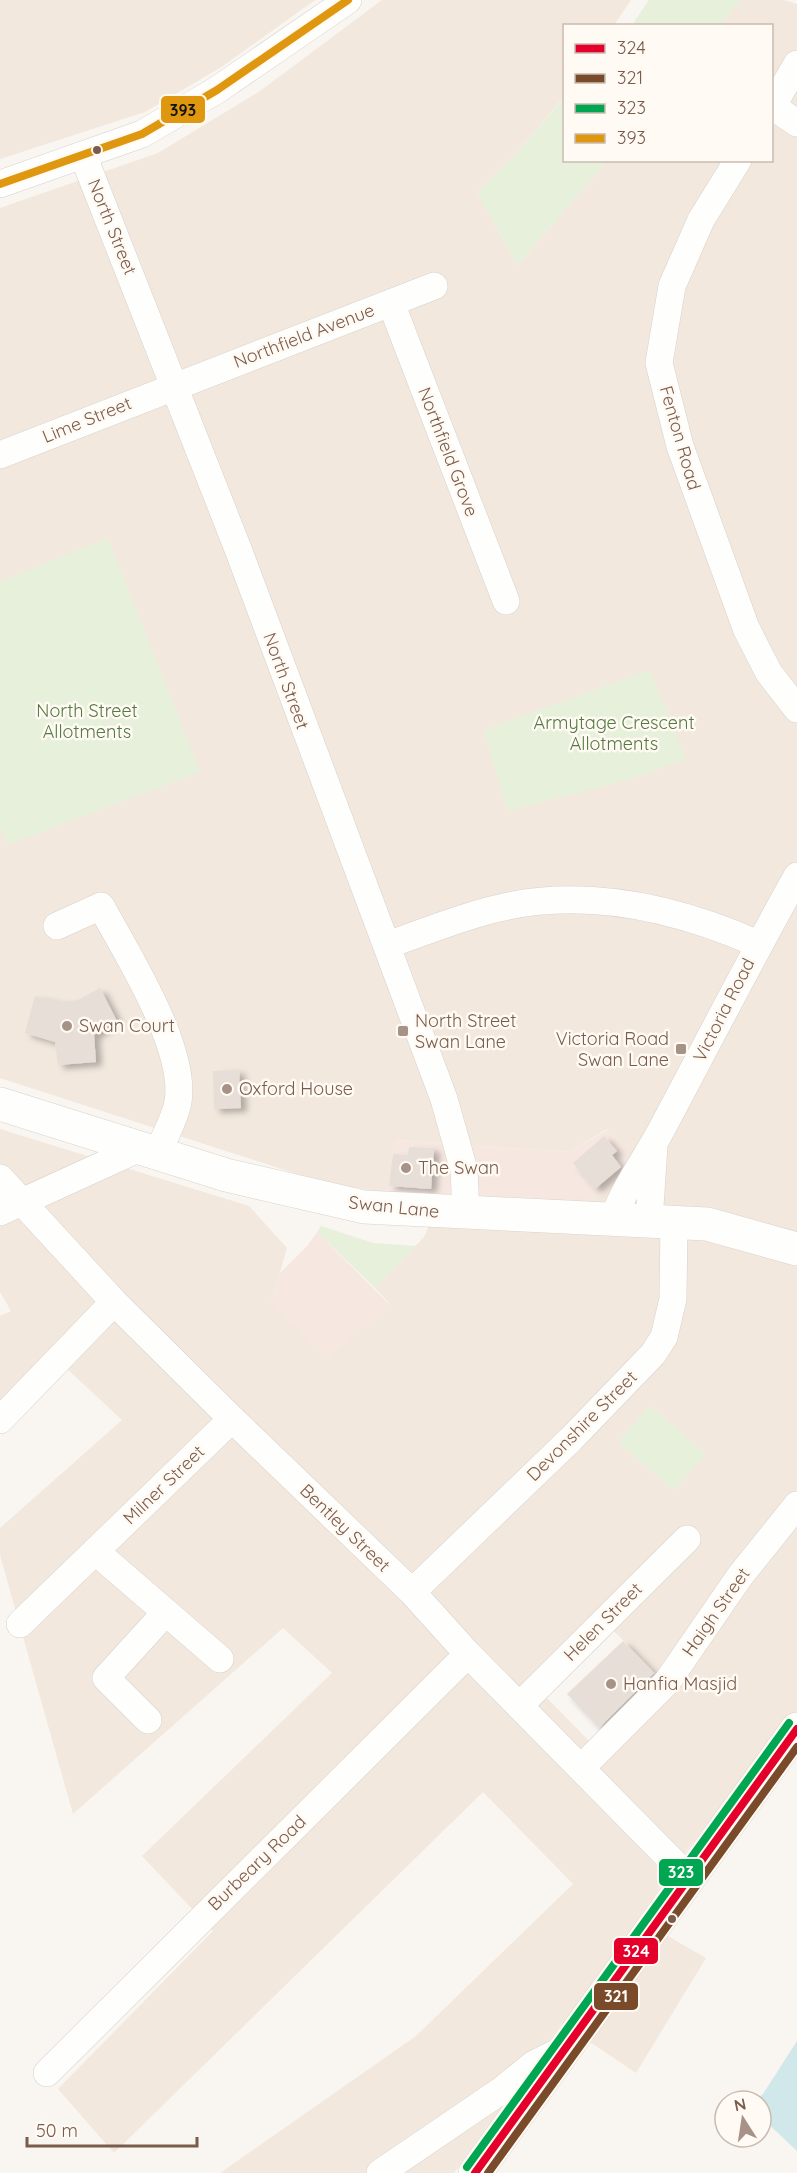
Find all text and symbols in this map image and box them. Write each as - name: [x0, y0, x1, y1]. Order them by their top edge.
- legend: [563, 24, 773, 162]
- text: 324: [617, 36, 646, 59]
- text: 321: [617, 66, 643, 89]
- line badge: 393: [160, 95, 206, 124]
- text: 323: [617, 96, 646, 119]
- text: 393: [170, 100, 196, 120]
- text: 393: [617, 126, 646, 149]
- unlabelled marker: [91, 144, 103, 156]
- street label: North Street: [83, 176, 142, 278]
- street label: Northfield Avenue: [230, 298, 378, 373]
- street label: Fenton Road: [655, 383, 706, 493]
- street label: Northfield Grove: [413, 384, 484, 520]
- street label: Lime Street: [39, 391, 135, 448]
- street label: North Street: [258, 629, 315, 732]
- park label: North Street Allotments: [36, 699, 138, 743]
- park label: Armytage Crescent Allotments: [534, 711, 695, 755]
- street label: Victoria Road: [688, 954, 760, 1065]
- place label: North Street Swan Lane: [415, 1009, 516, 1053]
- place label: Swan Court: [79, 1014, 175, 1037]
- marker: Swan Court: [60, 1019, 74, 1033]
- marker: North Street Swan Lane: [396, 1024, 410, 1038]
- place label: Victoria Road Swan Lane: [556, 1027, 669, 1071]
- marker: Victoria Road Swan Lane: [674, 1042, 688, 1056]
- place label: Oxford House: [239, 1077, 353, 1100]
- marker: Oxford House: [220, 1082, 234, 1096]
- place label: The Swan: [418, 1156, 499, 1179]
- marker: The Swan: [399, 1161, 413, 1175]
- street label: Swan Lane: [348, 1190, 441, 1223]
- street label: Devonshire Street: [521, 1365, 642, 1486]
- street label: Milner Street: [118, 1440, 209, 1529]
- street label: Bentley Street: [295, 1479, 395, 1576]
- street label: Haigh Street: [677, 1563, 755, 1661]
- street label: Helen Street: [559, 1578, 647, 1666]
- place label: Hanfia Masjid: [623, 1672, 737, 1695]
- marker: Hanfia Masjid: [604, 1677, 618, 1691]
- street label: Burbeary Road: [203, 1810, 311, 1915]
- line badge: 323: [658, 1858, 704, 1887]
- text: 323: [668, 1862, 694, 1882]
- unlabelled marker: [666, 1913, 678, 1925]
- line badge: 324: [613, 1937, 659, 1965]
- text: 324: [622, 1941, 650, 1961]
- line badge: 321: [593, 1982, 639, 2011]
- text: 321: [604, 1986, 628, 2006]
- north arrow: [713, 2089, 773, 2149]
- text: N: [732, 2093, 748, 2115]
- scale bar: [27, 2110, 196, 2148]
- text: 50 m: [36, 2119, 78, 2142]

